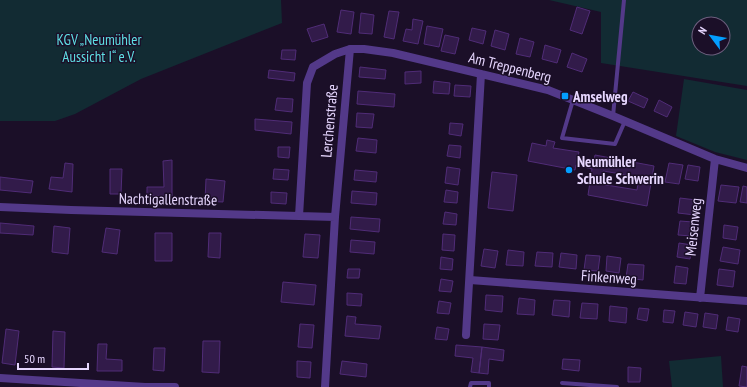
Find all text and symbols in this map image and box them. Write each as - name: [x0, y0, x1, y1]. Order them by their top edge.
- north arrow: [691, 16, 731, 56]
- text: N: [695, 24, 710, 37]
- park label: KGV „Neumühler Aussicht I“ e.V.: [56, 30, 142, 66]
- street label: Am Treppenberg: [467, 48, 553, 86]
- street label: Lerchenstraße: [316, 84, 342, 158]
- place label: Amselweg: [572, 87, 628, 106]
- marker: Amselweg: [560, 91, 570, 101]
- place label: Neumühler Schule Schwerin: [577, 152, 664, 188]
- marker: Neumühler Schule Schwerin: [564, 165, 574, 175]
- street label: Nachtigallenstraße: [119, 189, 217, 209]
- street label: Meisenweg: [681, 197, 705, 257]
- street label: Finkenweg: [581, 266, 637, 288]
- scale bar: [18, 345, 88, 371]
- text: 50 m: [24, 351, 45, 366]

